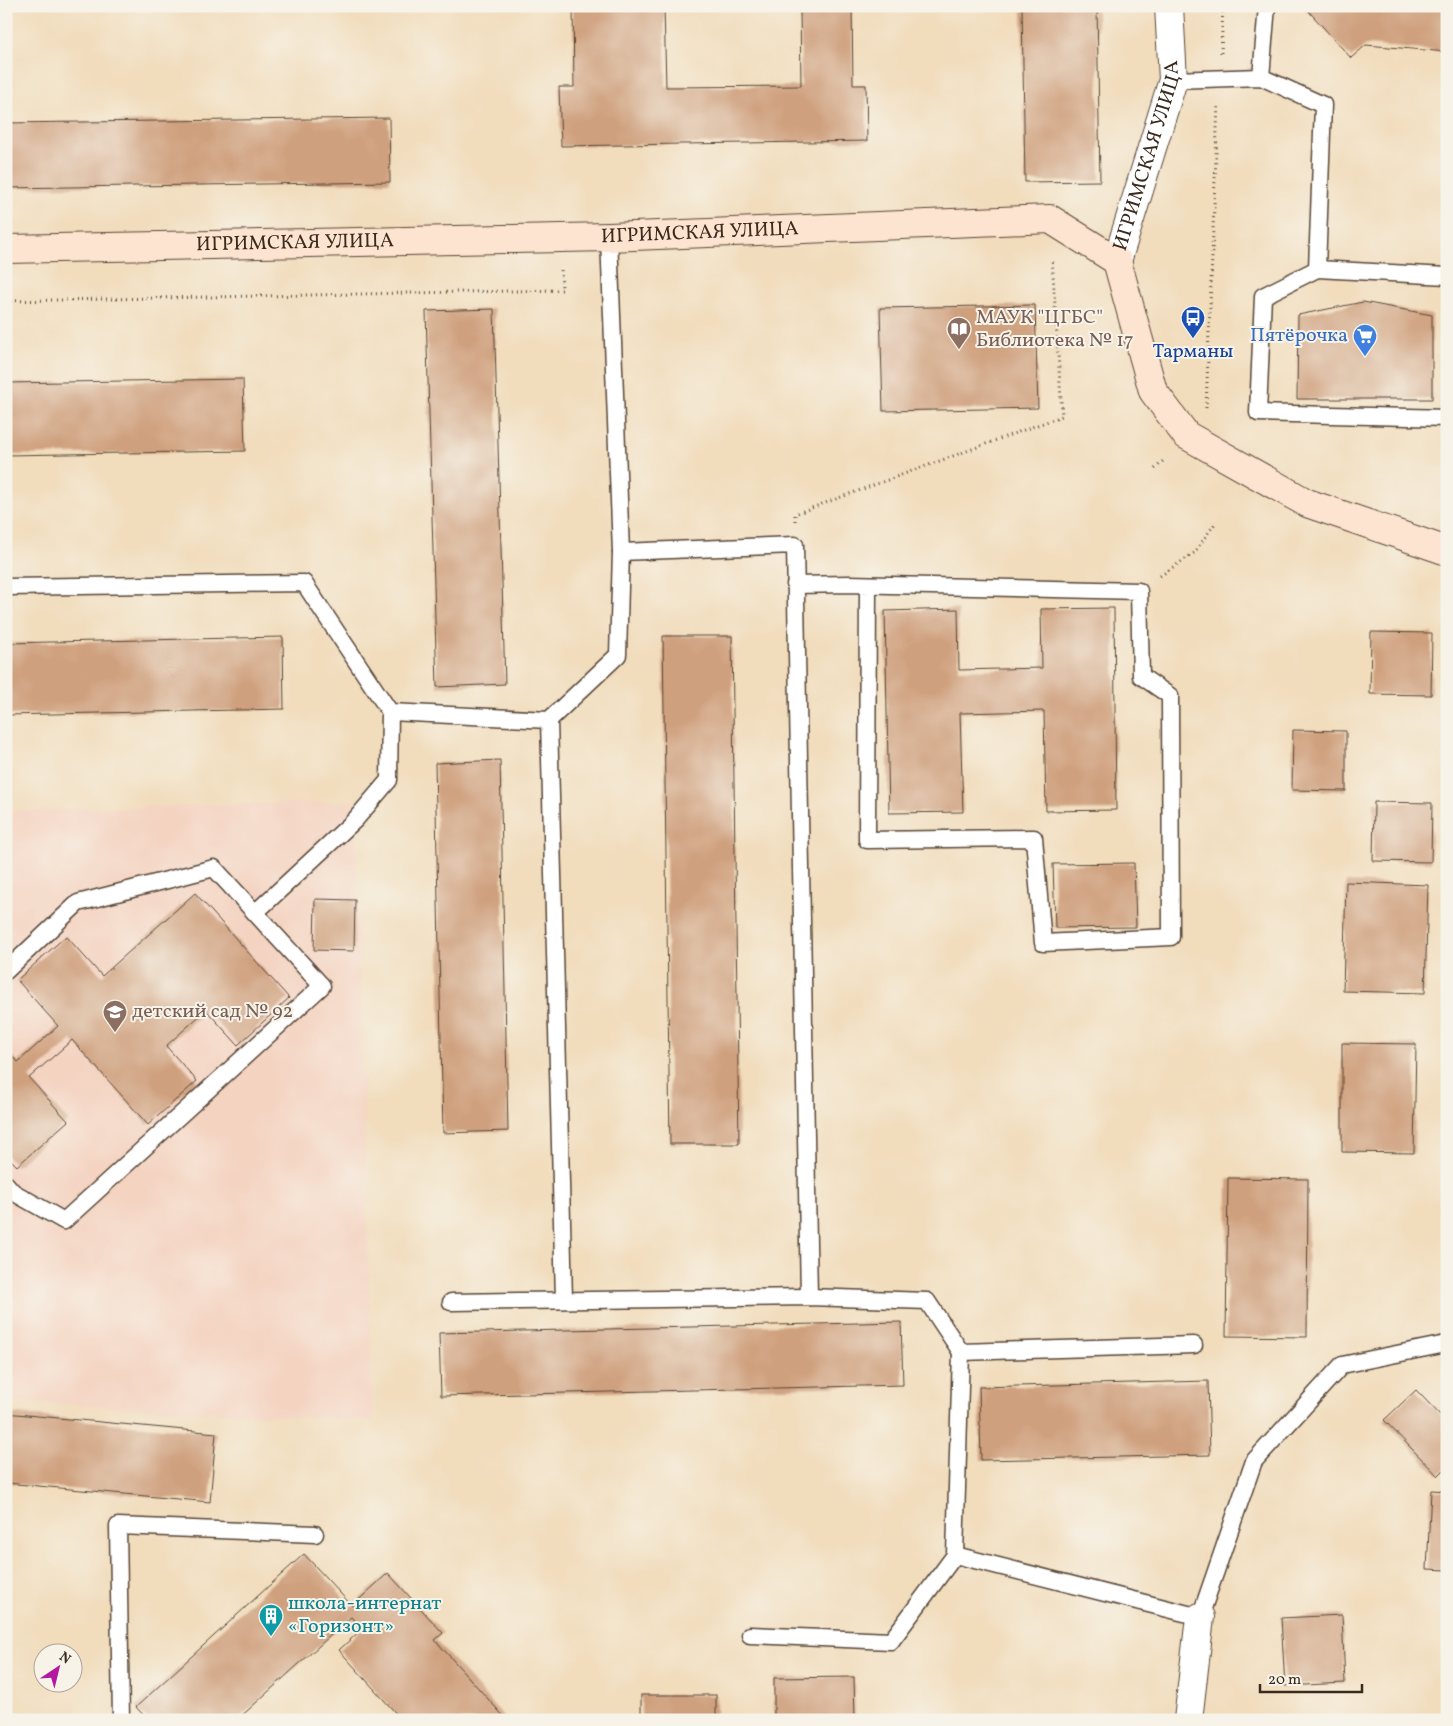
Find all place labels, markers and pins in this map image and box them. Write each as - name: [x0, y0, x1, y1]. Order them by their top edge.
- place label: МАУК "ЦГБС" Библиотека № 17: [976, 304, 1134, 355]
- bus stop icon: Тарманы: [1180, 305, 1206, 339]
- library icon: МАУК "ЦГБС" Библиотека № 17: [946, 316, 972, 350]
- place label: Пятёрочка: [1250, 322, 1348, 350]
- supermarket icon: Пятёрочка: [1352, 323, 1378, 357]
- place label: Тарманы: [1153, 338, 1233, 366]
- place label: детский сад № 92: [132, 998, 293, 1026]
- school or university icon: детский сад № 92: [102, 999, 128, 1033]
- place label: школа-интернат «Горизонт»: [288, 1590, 441, 1641]
- building icon: школа-интернат «Горизонт»: [258, 1603, 284, 1637]

